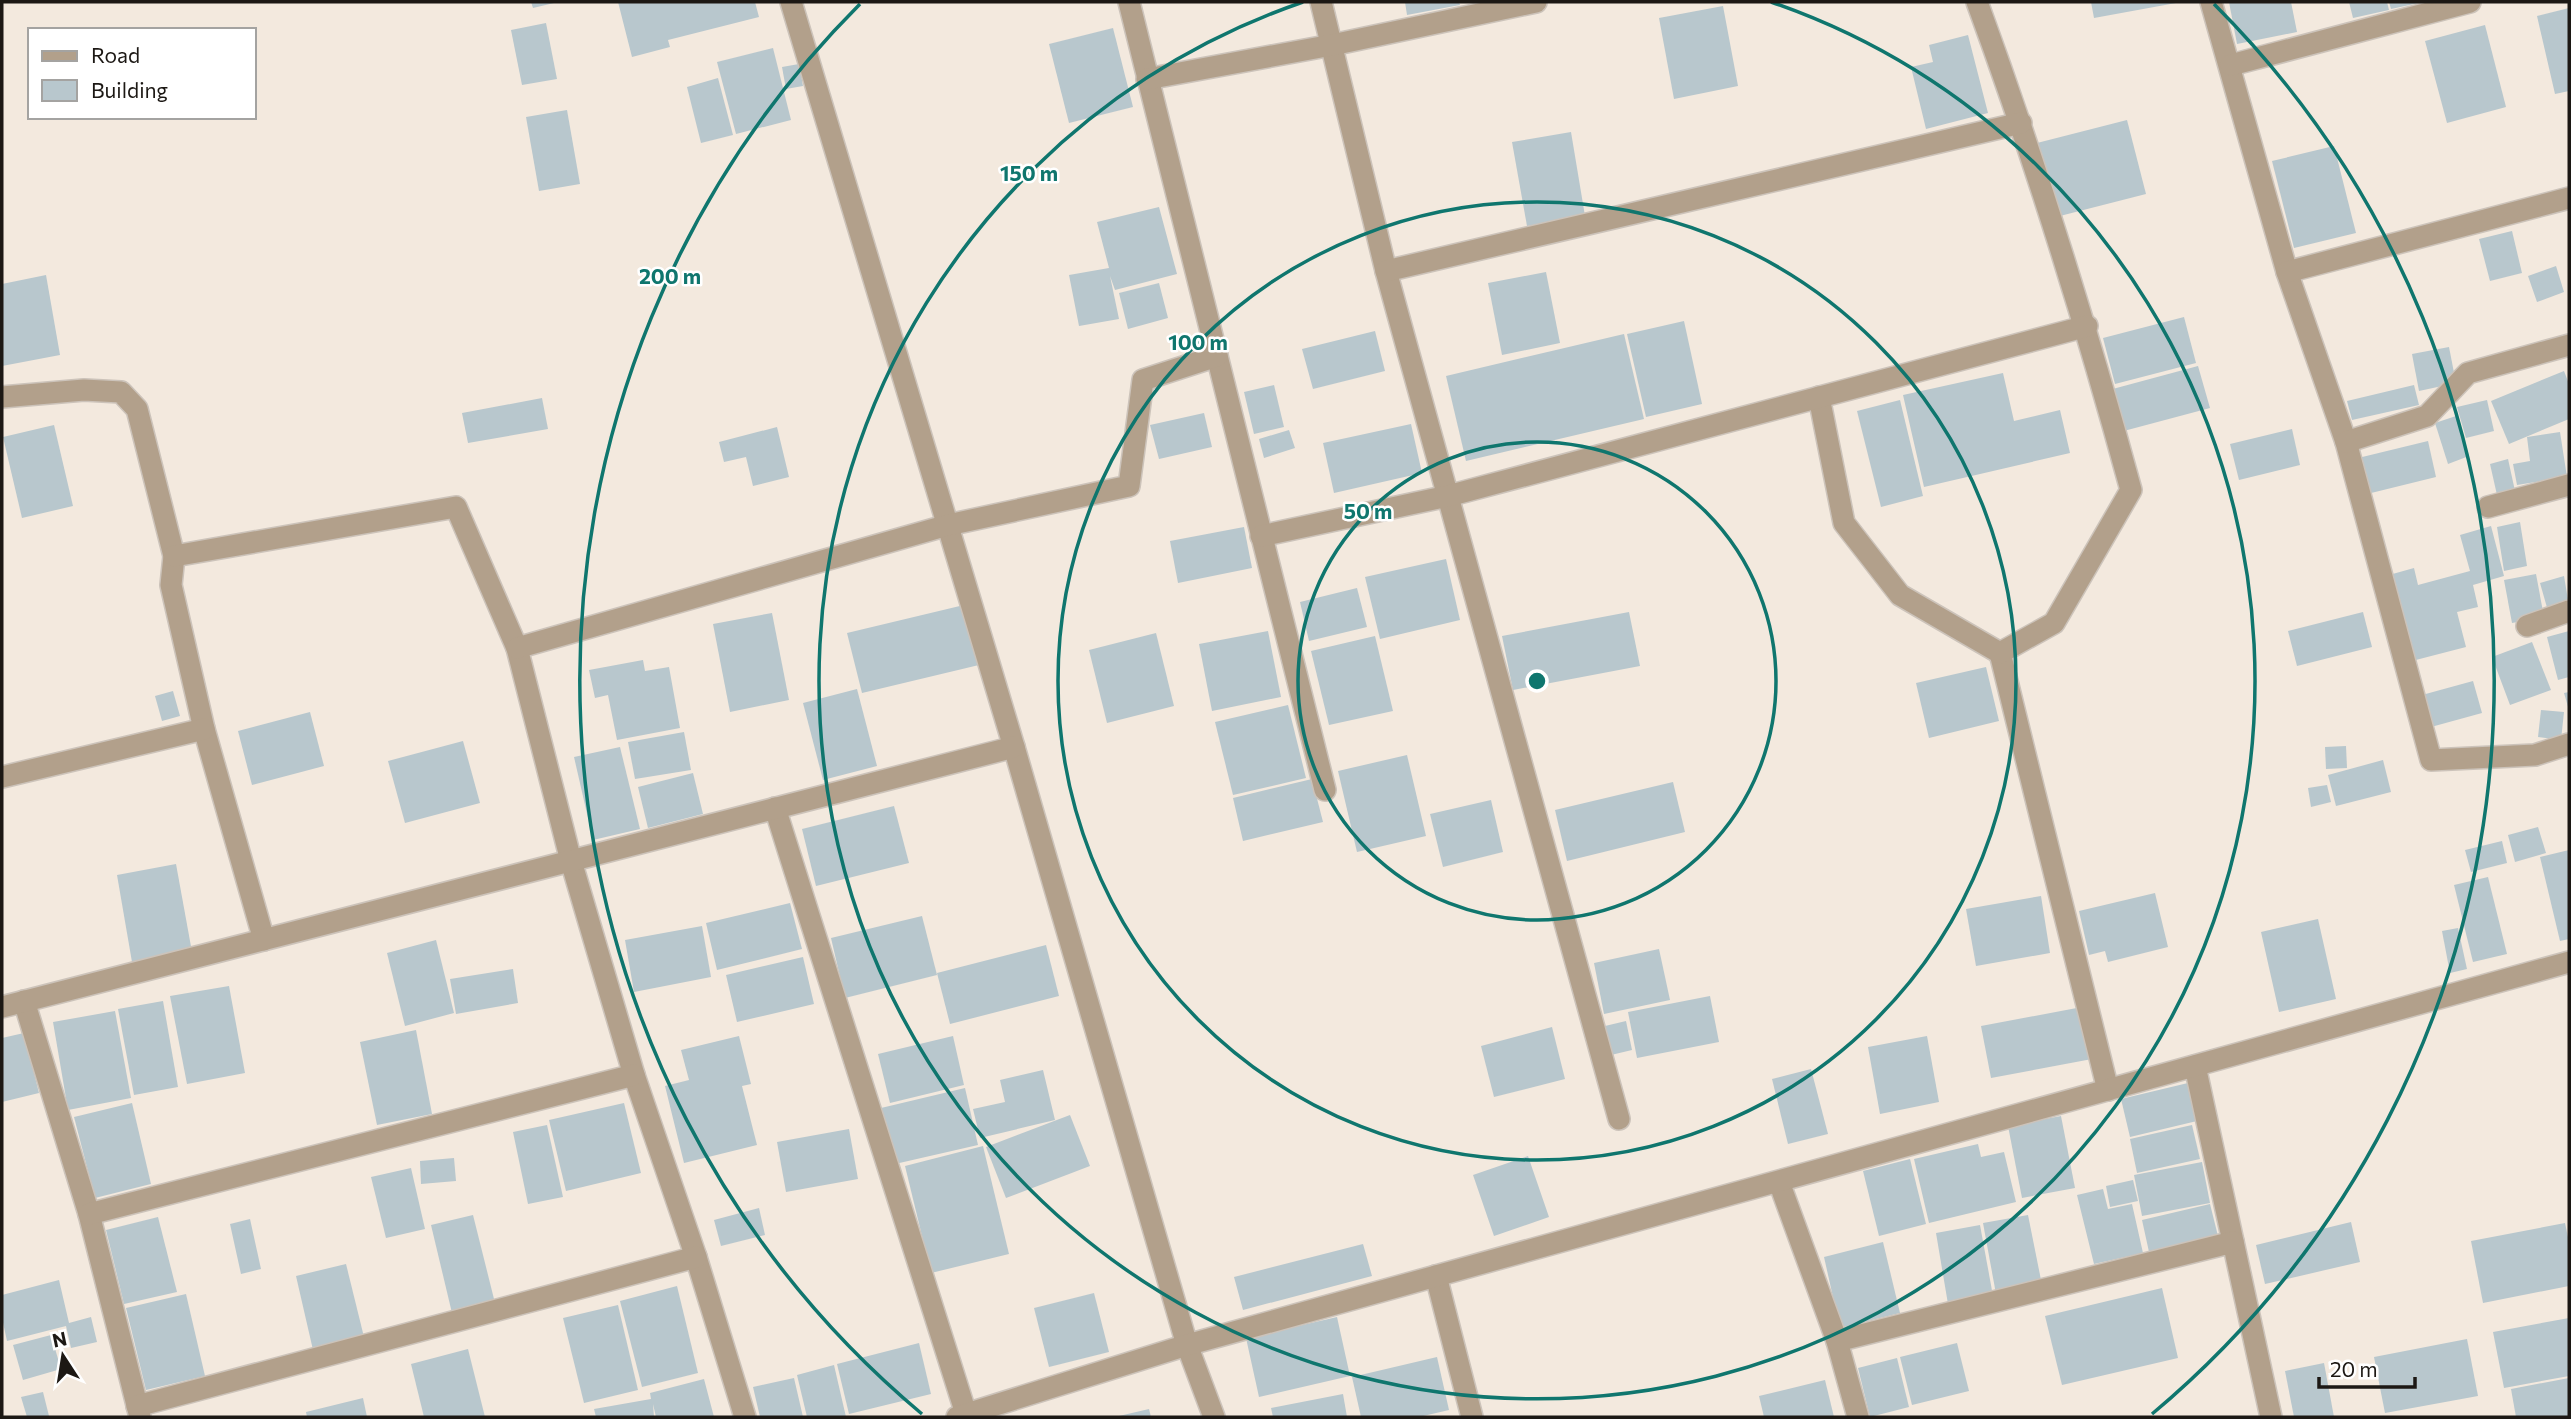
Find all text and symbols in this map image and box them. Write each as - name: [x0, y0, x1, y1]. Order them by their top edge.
- legend: [28, 28, 256, 119]
- text: Road: [91, 42, 140, 67]
- text: Building: [91, 77, 168, 102]
- text: 150 m: [1000, 160, 1058, 185]
- text: 200 m: [639, 263, 701, 288]
- text: 100 m: [1168, 329, 1228, 354]
- text: 50 m: [1344, 498, 1392, 523]
- centre of rings: [1525, 669, 1549, 693]
- north arrow: [28, 1321, 98, 1391]
- text: N: [50, 1326, 69, 1352]
- scale bar: [2319, 1346, 2415, 1390]
- text: 20 m: [2330, 1356, 2378, 1381]

